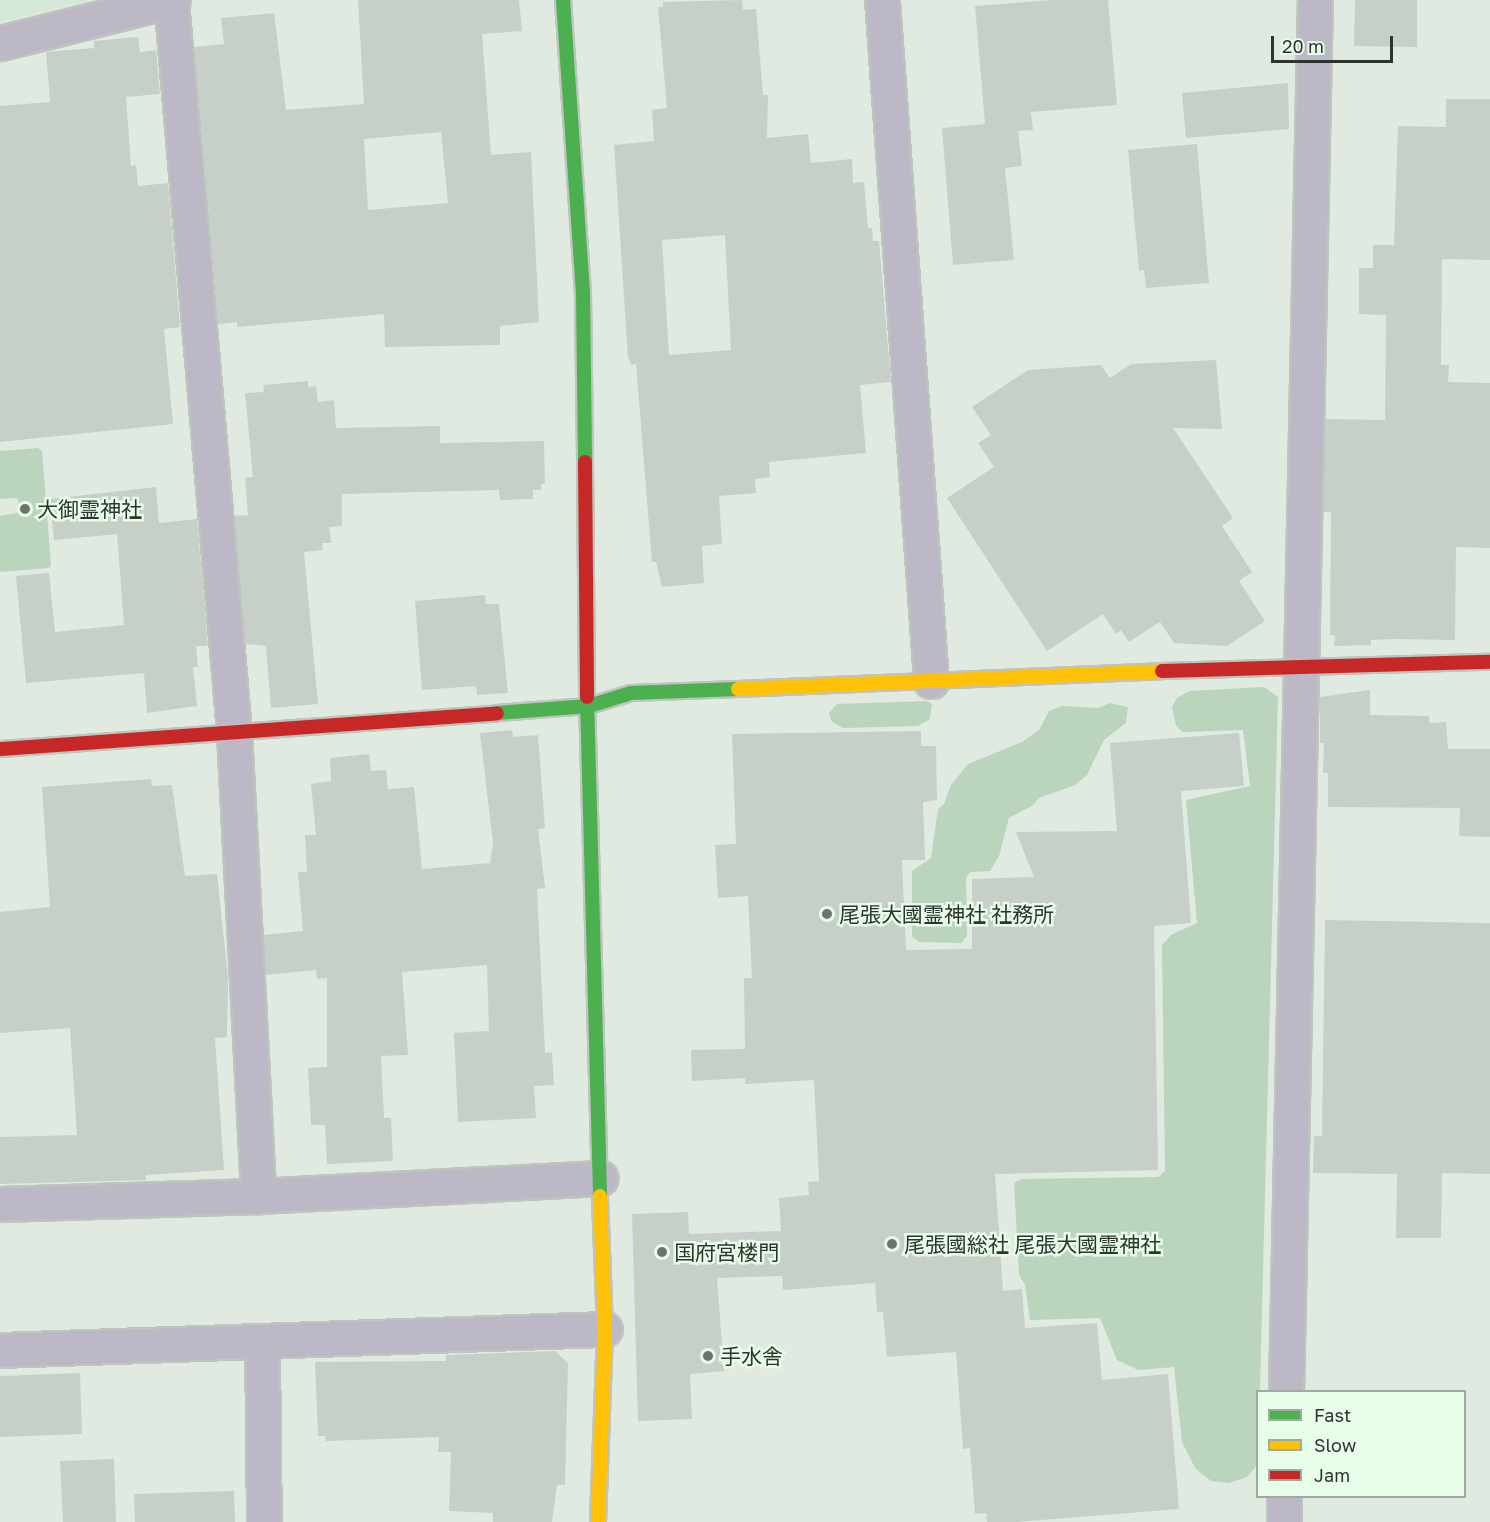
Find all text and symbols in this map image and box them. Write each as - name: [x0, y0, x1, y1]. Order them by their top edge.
- scale bar: [1274, 24, 1396, 62]
- text: 20 m: [1282, 35, 1324, 57]
- place label: 大御霊神社: [37, 496, 142, 522]
- marker: 大御霊神社: [18, 502, 32, 516]
- place label: 尾張大國霊神社 社務所: [839, 901, 1054, 927]
- marker: 尾張大國霊神社 社務所: [820, 907, 834, 921]
- place label: 尾張國総社 尾張大國霊神社: [904, 1231, 1161, 1257]
- marker: 尾張國総社 尾張大國霊神社: [885, 1237, 899, 1251]
- place label: 国府宮楼門: [674, 1239, 779, 1265]
- marker: 国府宮楼門: [655, 1245, 669, 1259]
- place label: 手水舎: [720, 1343, 783, 1369]
- marker: 手水舎: [701, 1349, 715, 1363]
- legend: [1256, 1390, 1466, 1498]
- text: Fast: [1314, 1404, 1351, 1426]
- text: Slow: [1314, 1434, 1356, 1456]
- text: Jam: [1314, 1464, 1350, 1486]

